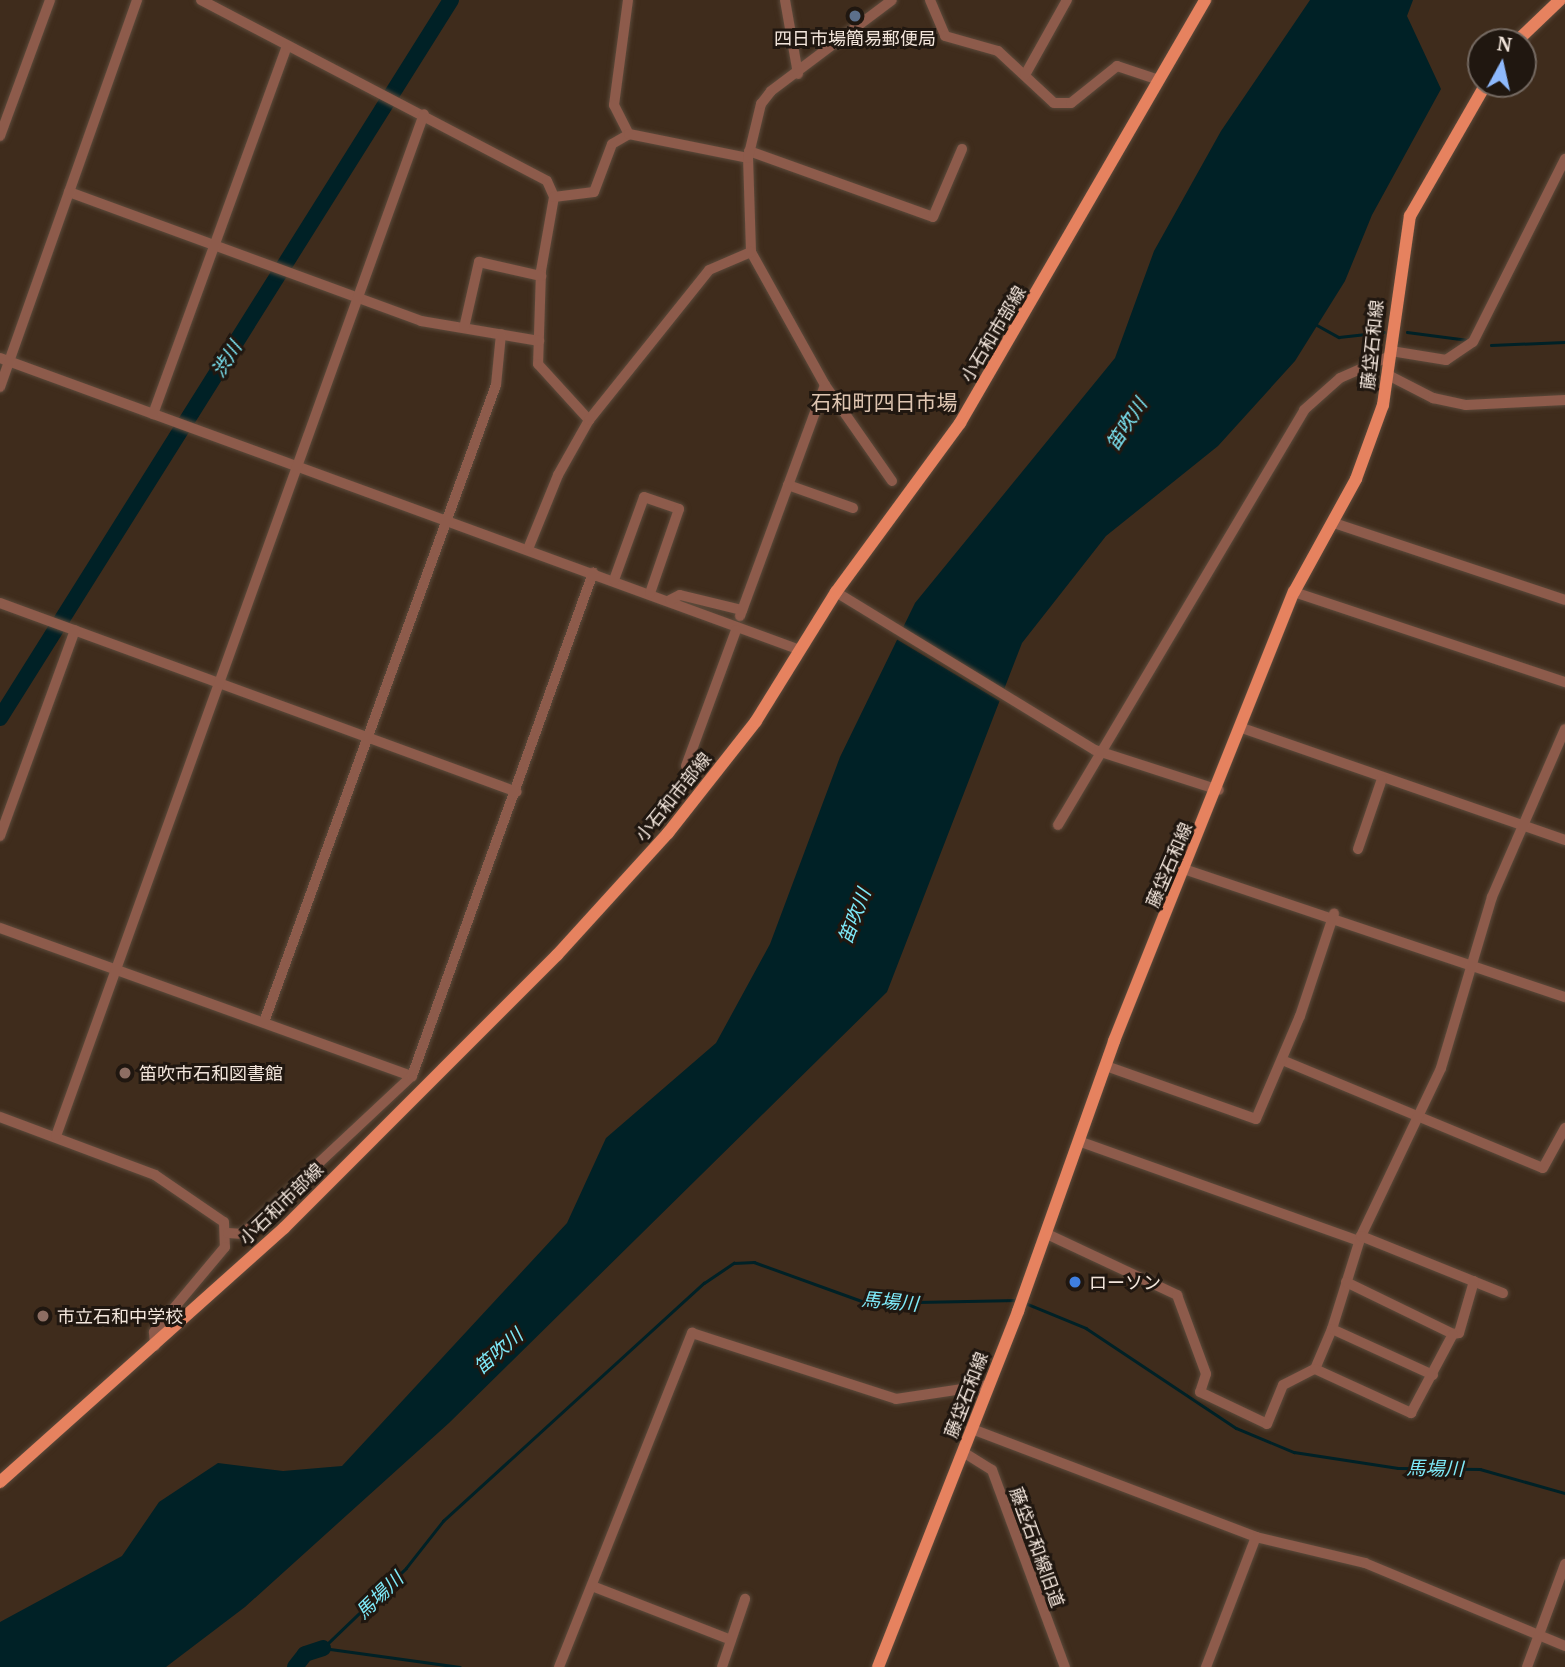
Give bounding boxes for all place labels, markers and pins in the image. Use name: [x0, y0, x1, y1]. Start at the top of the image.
marker: 四日市場簡易郵便局: [847, 8, 863, 24]
place label: 四日市場簡易郵便局: [774, 27, 936, 49]
place label: 笛吹市石和図書館: [139, 1062, 283, 1084]
marker: 笛吹市石和図書館: [117, 1065, 133, 1081]
place label: ローソン: [1089, 1271, 1161, 1293]
marker: ローソン: [1067, 1274, 1083, 1290]
place label: 市立石和中学校: [57, 1305, 183, 1327]
marker: 市立石和中学校: [35, 1308, 51, 1324]

